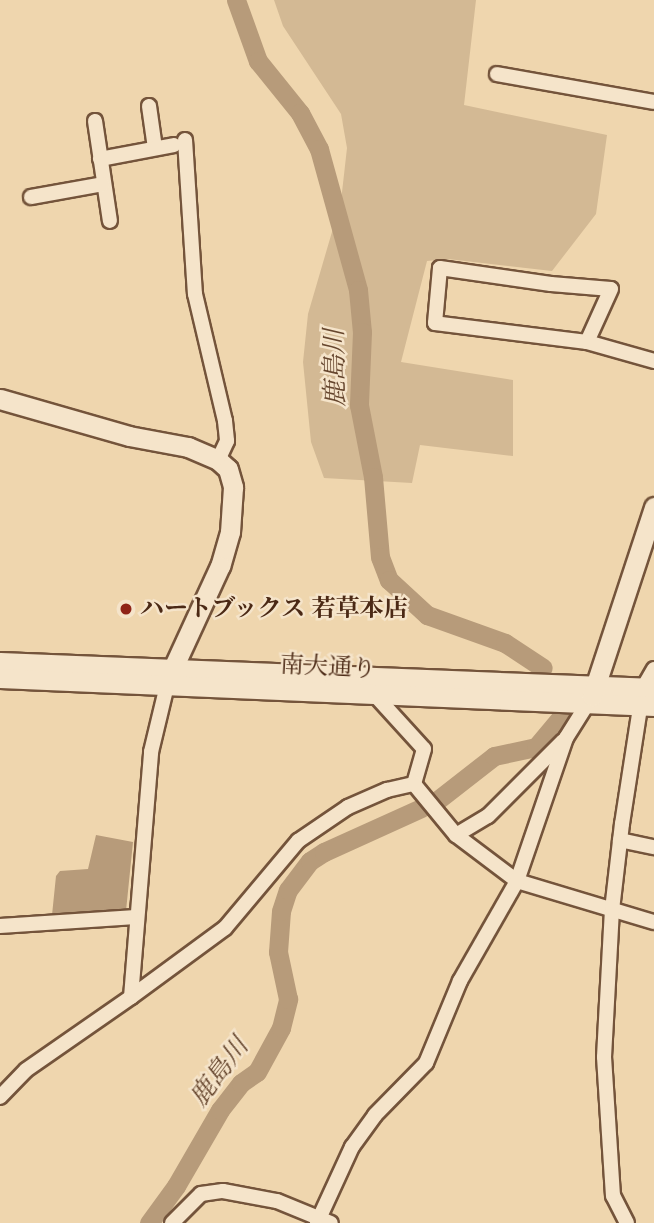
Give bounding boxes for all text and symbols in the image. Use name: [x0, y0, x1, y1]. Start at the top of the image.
water label: 鹿島川: [319, 329, 351, 407]
place label: ハートブックス 若草本店: [140, 595, 410, 623]
marker: ハートブックス 若草本店: [118, 601, 134, 617]
street label: 南大通り: [279, 650, 377, 684]
water label: 鹿島川: [183, 1031, 255, 1113]

